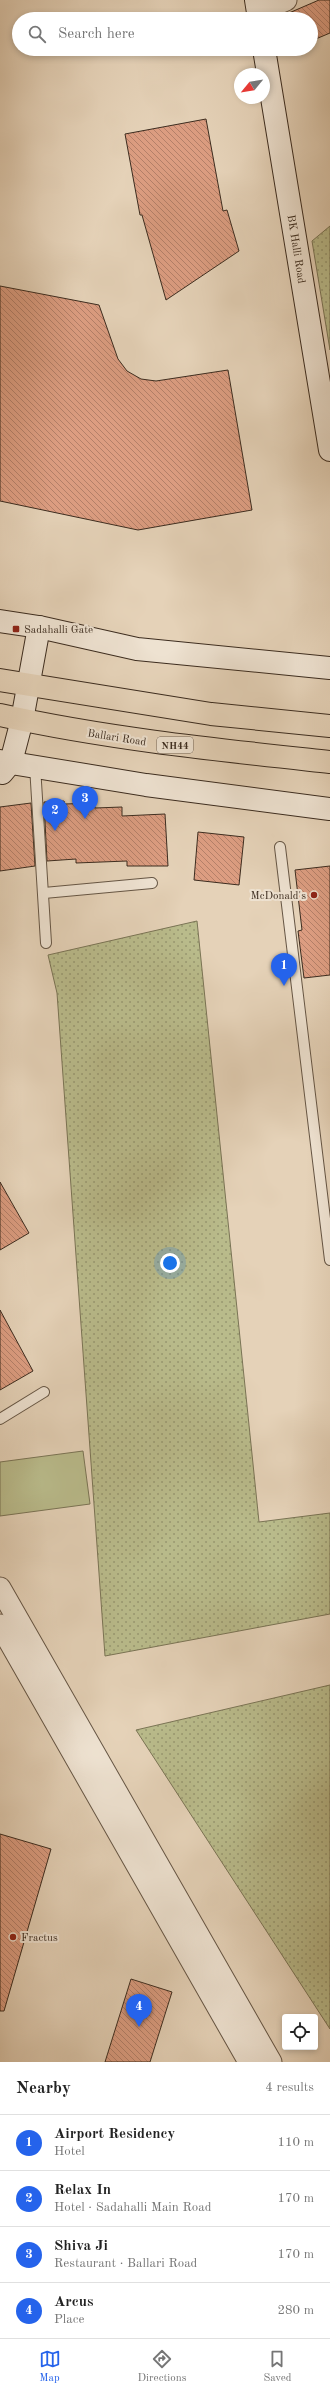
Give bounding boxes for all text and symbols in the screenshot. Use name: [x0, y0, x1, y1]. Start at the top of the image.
search box: [12, 12, 318, 56]
icon: search: [26, 23, 48, 45]
text: Search here: [58, 27, 135, 42]
north arrow: [234, 68, 270, 104]
street label: BK Halli Road: [285, 214, 306, 285]
marker: Sadahalli Gate: [11, 624, 21, 634]
place label: Sadahalli Gate: [24, 625, 93, 636]
street label: Ballari Road: [87, 728, 147, 749]
road number: NH44: [157, 737, 193, 753]
pin: 3: [72, 786, 98, 819]
pin: 2: [42, 798, 68, 831]
marker: McDonald's: [309, 890, 319, 900]
place label: McDonald's: [250, 891, 306, 902]
pin: 1: [271, 953, 297, 986]
your location: [160, 1253, 180, 1273]
marker: Fractus: [8, 1932, 18, 1942]
place label: Fractus: [21, 1933, 58, 1944]
pin: 4: [126, 1994, 152, 2027]
map controls: [282, 2014, 318, 2050]
button: locate: [282, 2014, 318, 2050]
text: Nearby: [16, 2080, 71, 2097]
text: 4 results: [265, 2081, 314, 2094]
text: Airport Residency: [54, 2127, 175, 2142]
text: 1: [25, 2136, 33, 2149]
text: 110 m: [277, 2136, 314, 2149]
text: Hotel: [54, 2145, 85, 2158]
text: Relax In: [54, 2183, 111, 2198]
text: 2: [25, 2192, 33, 2205]
text: 170 m: [277, 2192, 314, 2205]
text: Hotel · Sadahalli Main Road: [54, 2201, 211, 2214]
text: Shiva Ji: [54, 2239, 108, 2254]
text: 3: [25, 2248, 33, 2261]
text: 170 m: [277, 2248, 314, 2261]
text: Restaurant · Ballari Road: [54, 2257, 197, 2270]
text: Arcus: [54, 2295, 94, 2310]
text: 4: [25, 2304, 33, 2317]
text: 280 m: [277, 2304, 314, 2317]
text: Place: [54, 2313, 84, 2326]
tab: Map: [39, 2348, 61, 2386]
tab: Directions: [138, 2348, 186, 2386]
tab: Saved: [263, 2348, 291, 2386]

